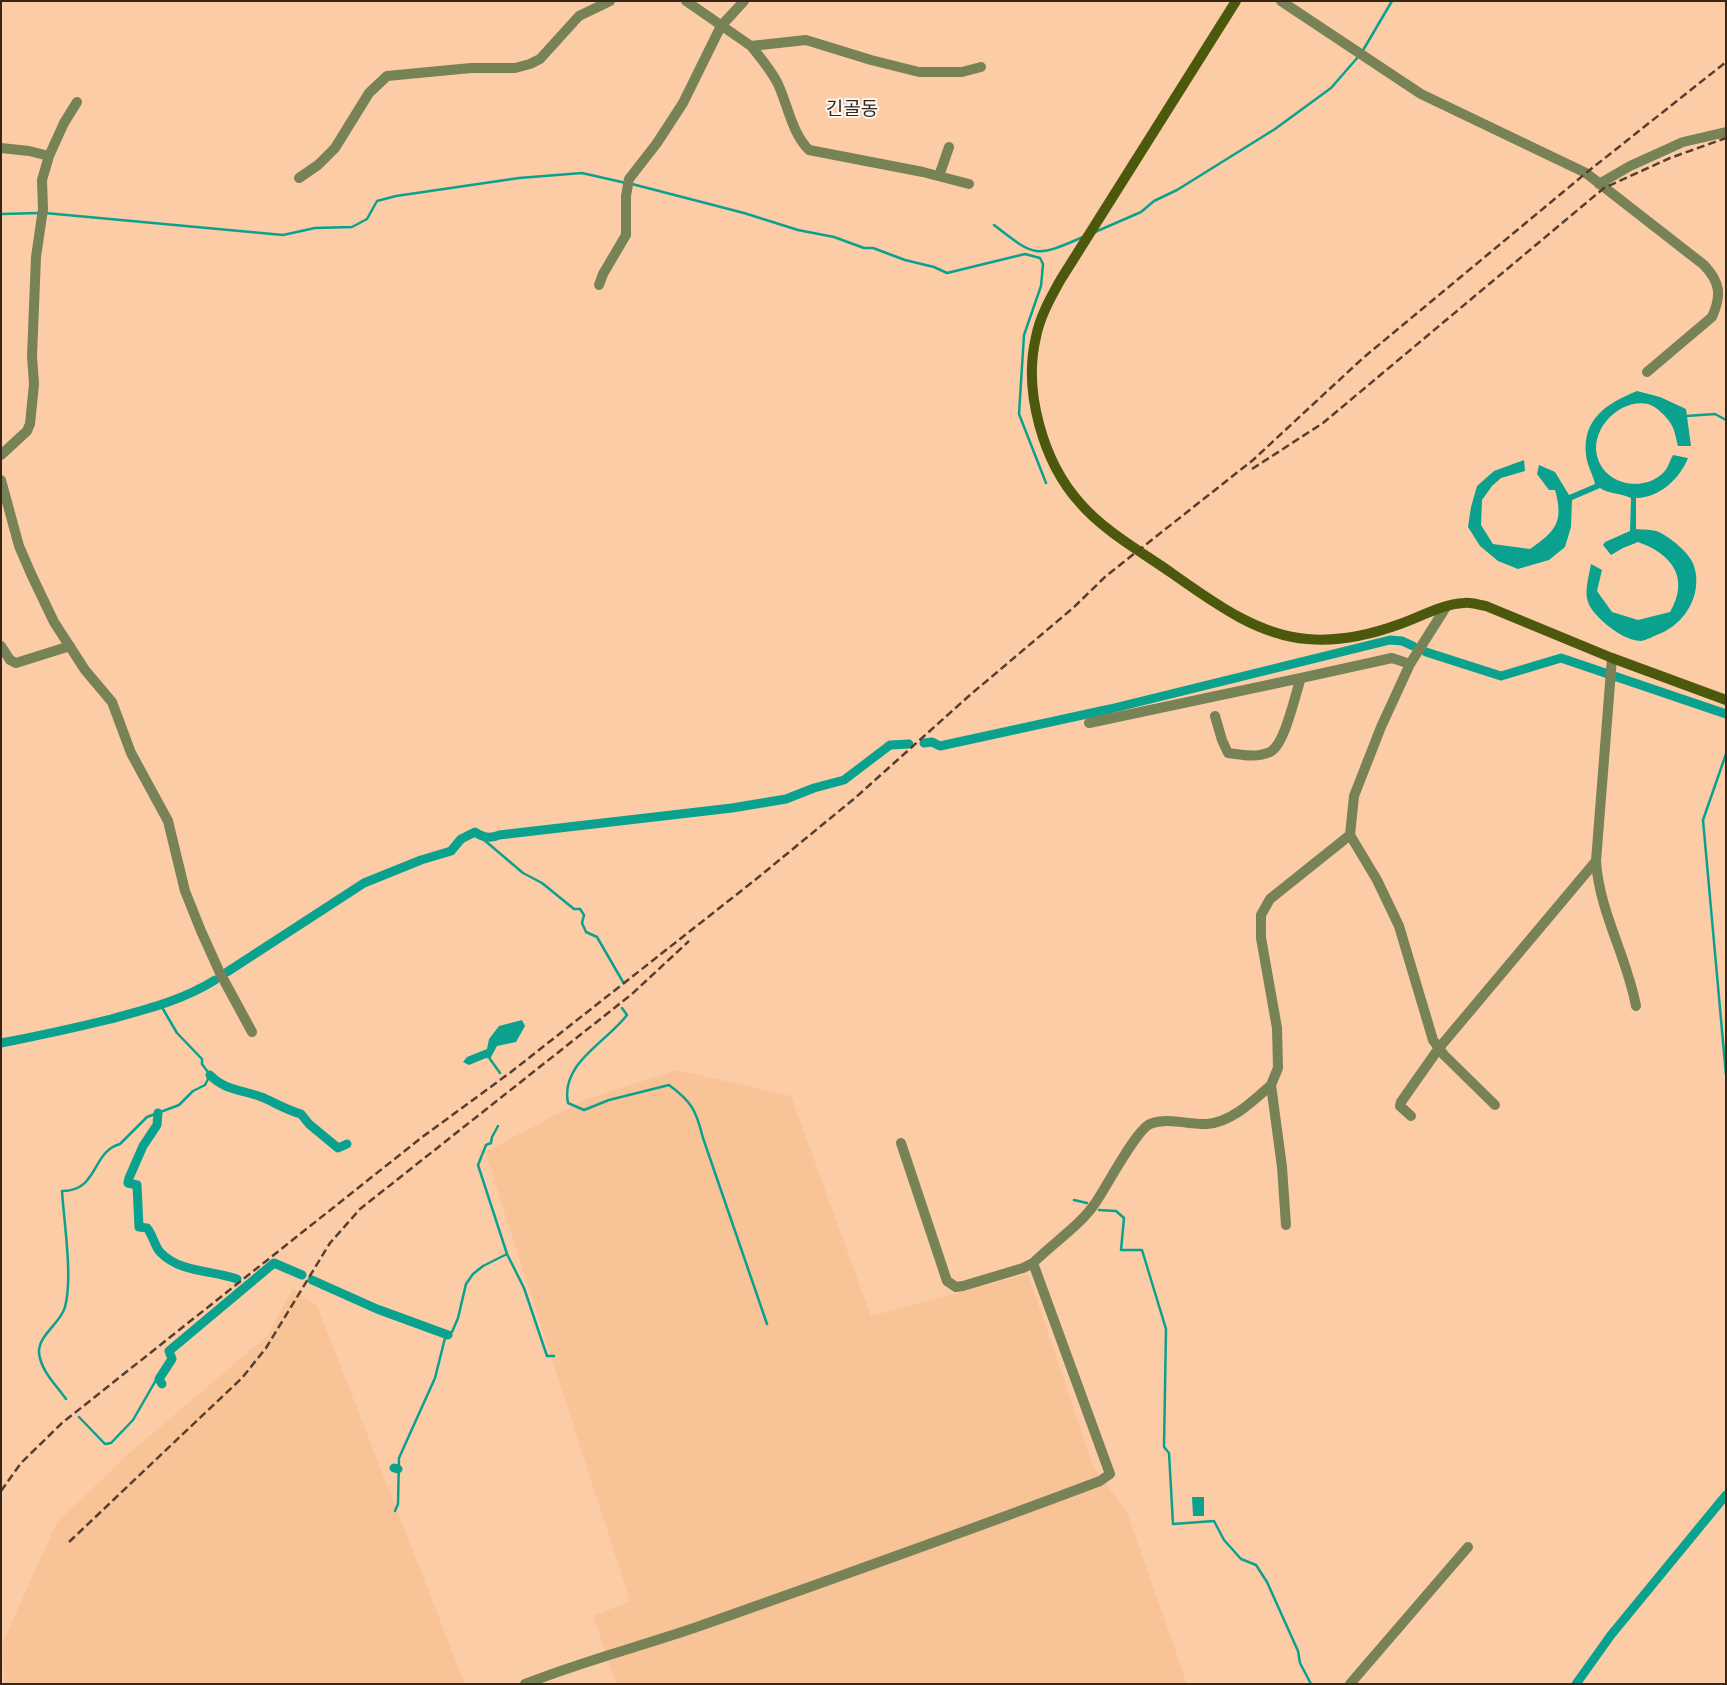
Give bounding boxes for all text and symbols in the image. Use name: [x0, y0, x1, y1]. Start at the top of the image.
district label: 긴골동: [826, 99, 878, 121]

